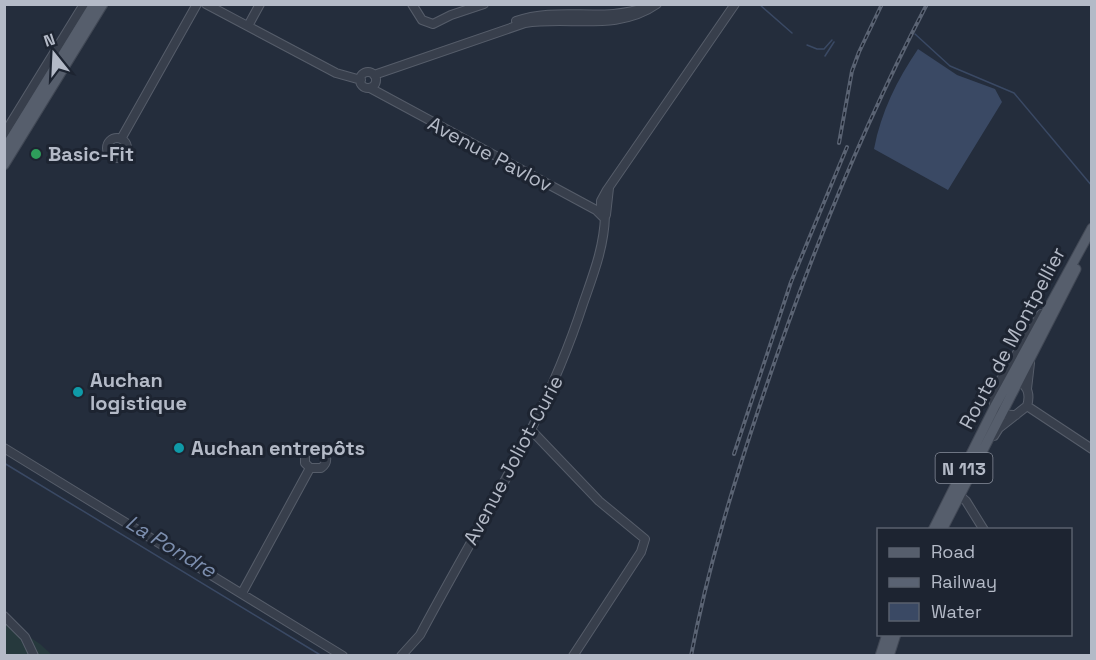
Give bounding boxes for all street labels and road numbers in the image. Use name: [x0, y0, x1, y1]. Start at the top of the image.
street label: Avenue Pavlov: [423, 110, 557, 198]
street label: Route de Montpellier: [953, 242, 1071, 434]
street label: Avenue Joliot-Curie: [457, 371, 569, 549]
road number: N 113: [936, 453, 992, 483]

